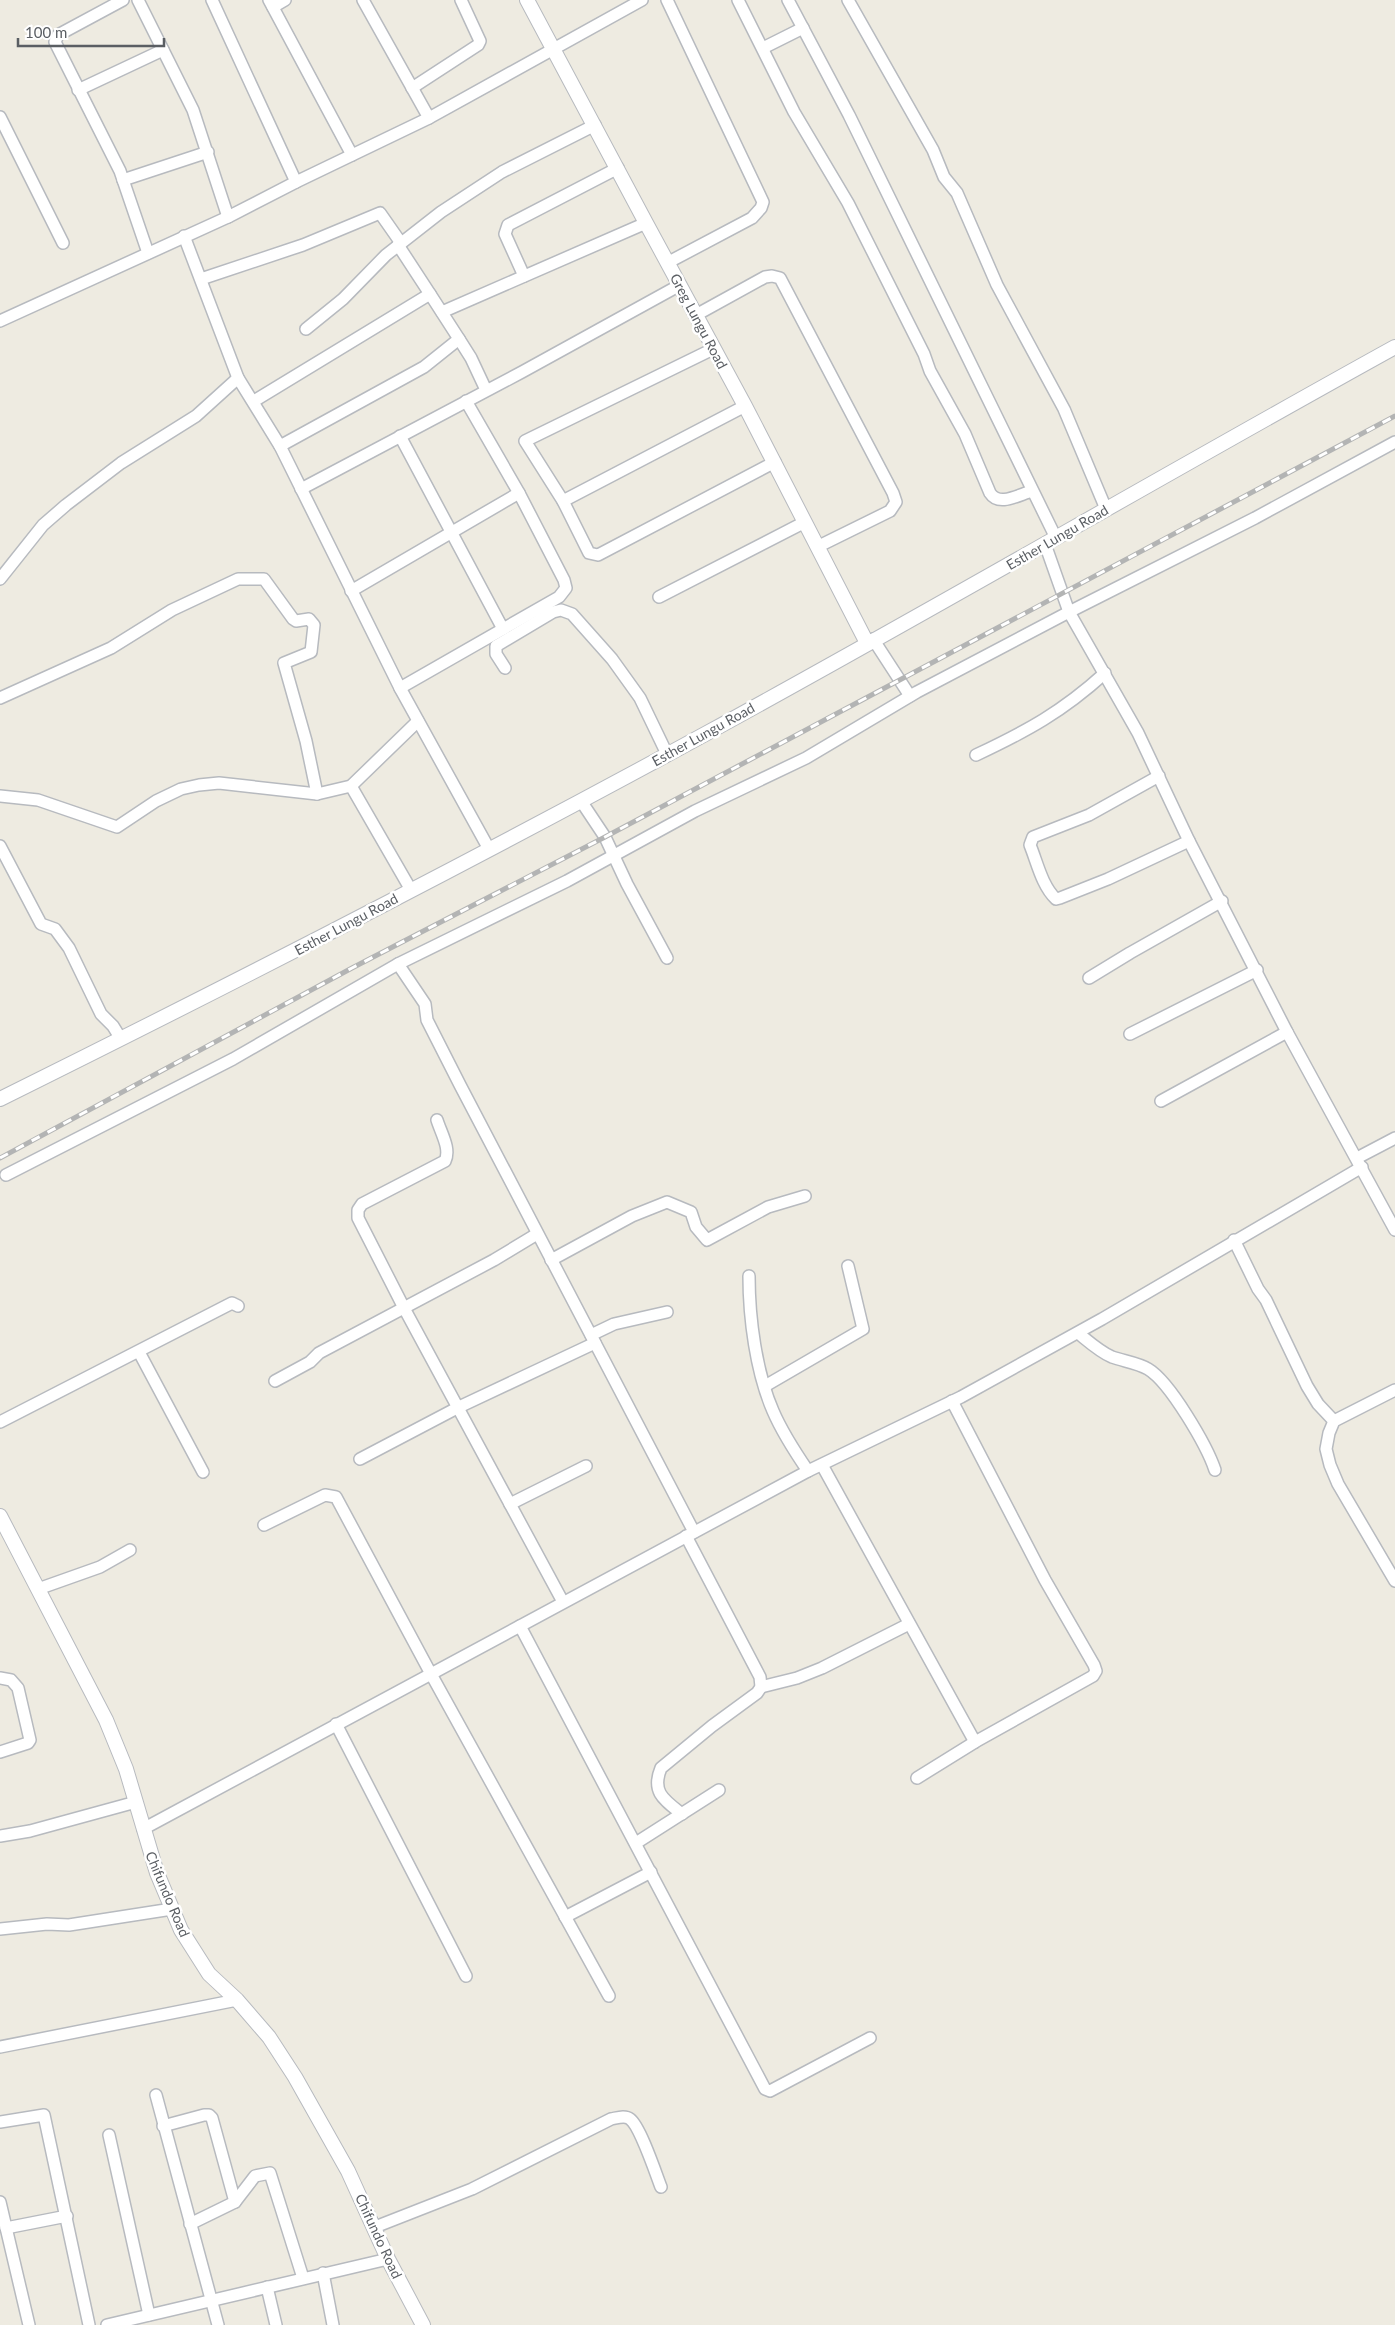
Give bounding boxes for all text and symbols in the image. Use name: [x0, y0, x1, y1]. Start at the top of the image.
scale bar: [18, 15, 164, 47]
text: 100 m: [25, 23, 67, 41]
street label: Greg Lungu Road: [667, 271, 731, 371]
street label: Esther Lungu Road: [1003, 501, 1111, 573]
street label: Esther Lungu Road: [649, 699, 757, 769]
street label: Esther Lungu Road: [291, 890, 401, 958]
street label: Chifundo Road: [142, 1849, 194, 1939]
street label: Chifundo Road: [352, 2191, 406, 2281]

